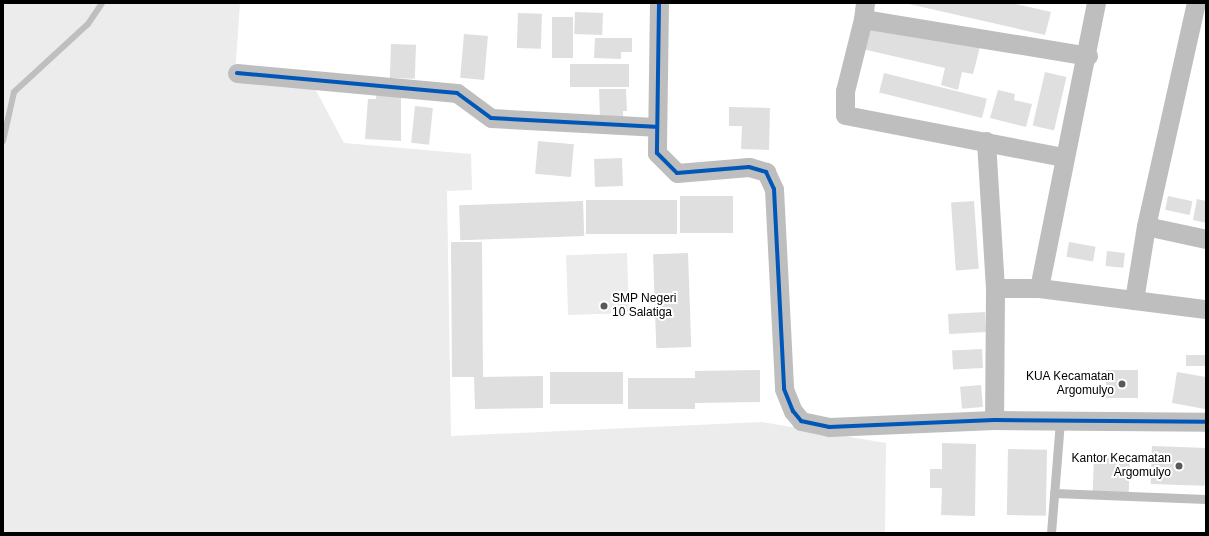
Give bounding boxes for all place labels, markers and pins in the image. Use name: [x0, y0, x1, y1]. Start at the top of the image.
place label: SMP Negeri 10 Salatiga: [612, 292, 677, 320]
marker: SMP Negeri 10 Salatiga: [599, 301, 609, 311]
place label: KUA Kecamatan Argomulyo: [1025, 370, 1114, 398]
marker: KUA Kecamatan Argomulyo: [1117, 379, 1127, 389]
place label: Kantor Kecamatan Argomulyo: [1072, 452, 1171, 480]
marker: Kantor Kecamatan Argomulyo: [1174, 461, 1184, 471]

